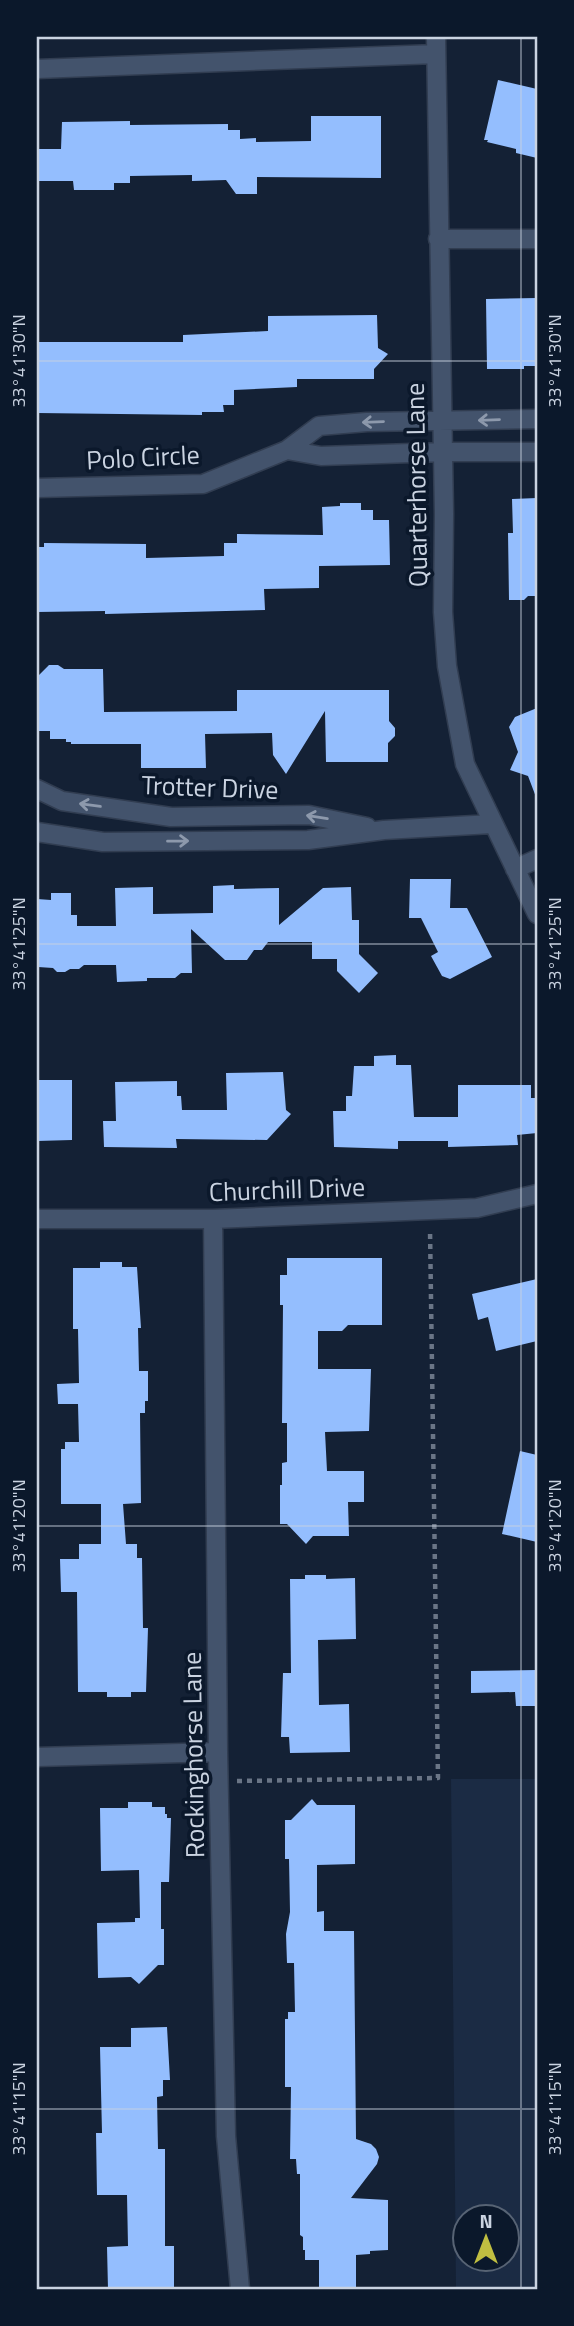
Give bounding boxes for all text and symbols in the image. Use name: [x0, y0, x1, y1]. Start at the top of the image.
text: 33°41'30"N: [5, 314, 32, 408]
text: 33°41'30"N: [541, 314, 568, 408]
street label: Quarterhorse Lane: [395, 382, 437, 588]
one-way arrow: [478, 413, 501, 427]
one-way arrow: [362, 416, 385, 429]
street label: Polo Circle: [85, 435, 201, 479]
street label: Trotter Drive: [141, 765, 279, 809]
one-way arrow: [79, 798, 102, 811]
one-way arrow: [306, 810, 329, 823]
one-way arrow: [166, 834, 189, 848]
text: 33°41'25"N: [5, 897, 32, 991]
text: 33°41'25"N: [541, 897, 568, 991]
street label: Churchill Drive: [208, 1167, 366, 1211]
text: 33°41'20"N: [5, 1479, 32, 1573]
text: 33°41'20"N: [541, 1479, 568, 1573]
street label: Rockinghorse Lane: [172, 1651, 214, 1859]
text: 33°41'15"N: [5, 2062, 32, 2156]
text: 33°41'15"N: [541, 2062, 568, 2156]
north arrow: [452, 2204, 522, 2274]
text: N: [479, 2206, 493, 2235]

